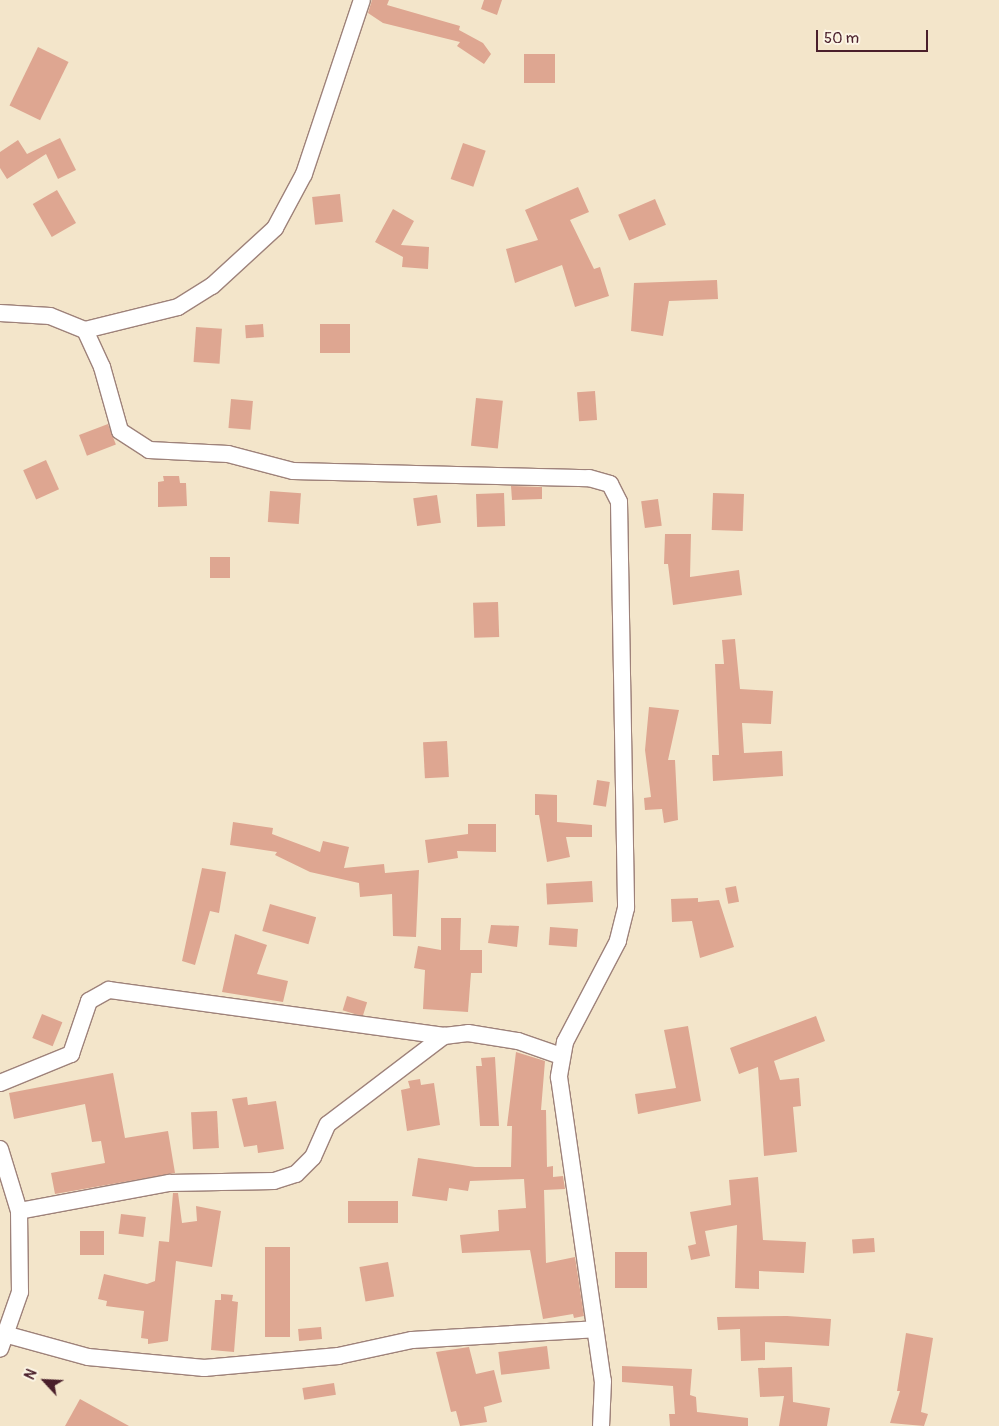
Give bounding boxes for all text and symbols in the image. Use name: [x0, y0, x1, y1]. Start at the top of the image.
scale bar: [819, 20, 932, 52]
text: 50 m: [824, 29, 859, 48]
north arrow: [20, 1356, 70, 1406]
text: N: [21, 1367, 41, 1382]

